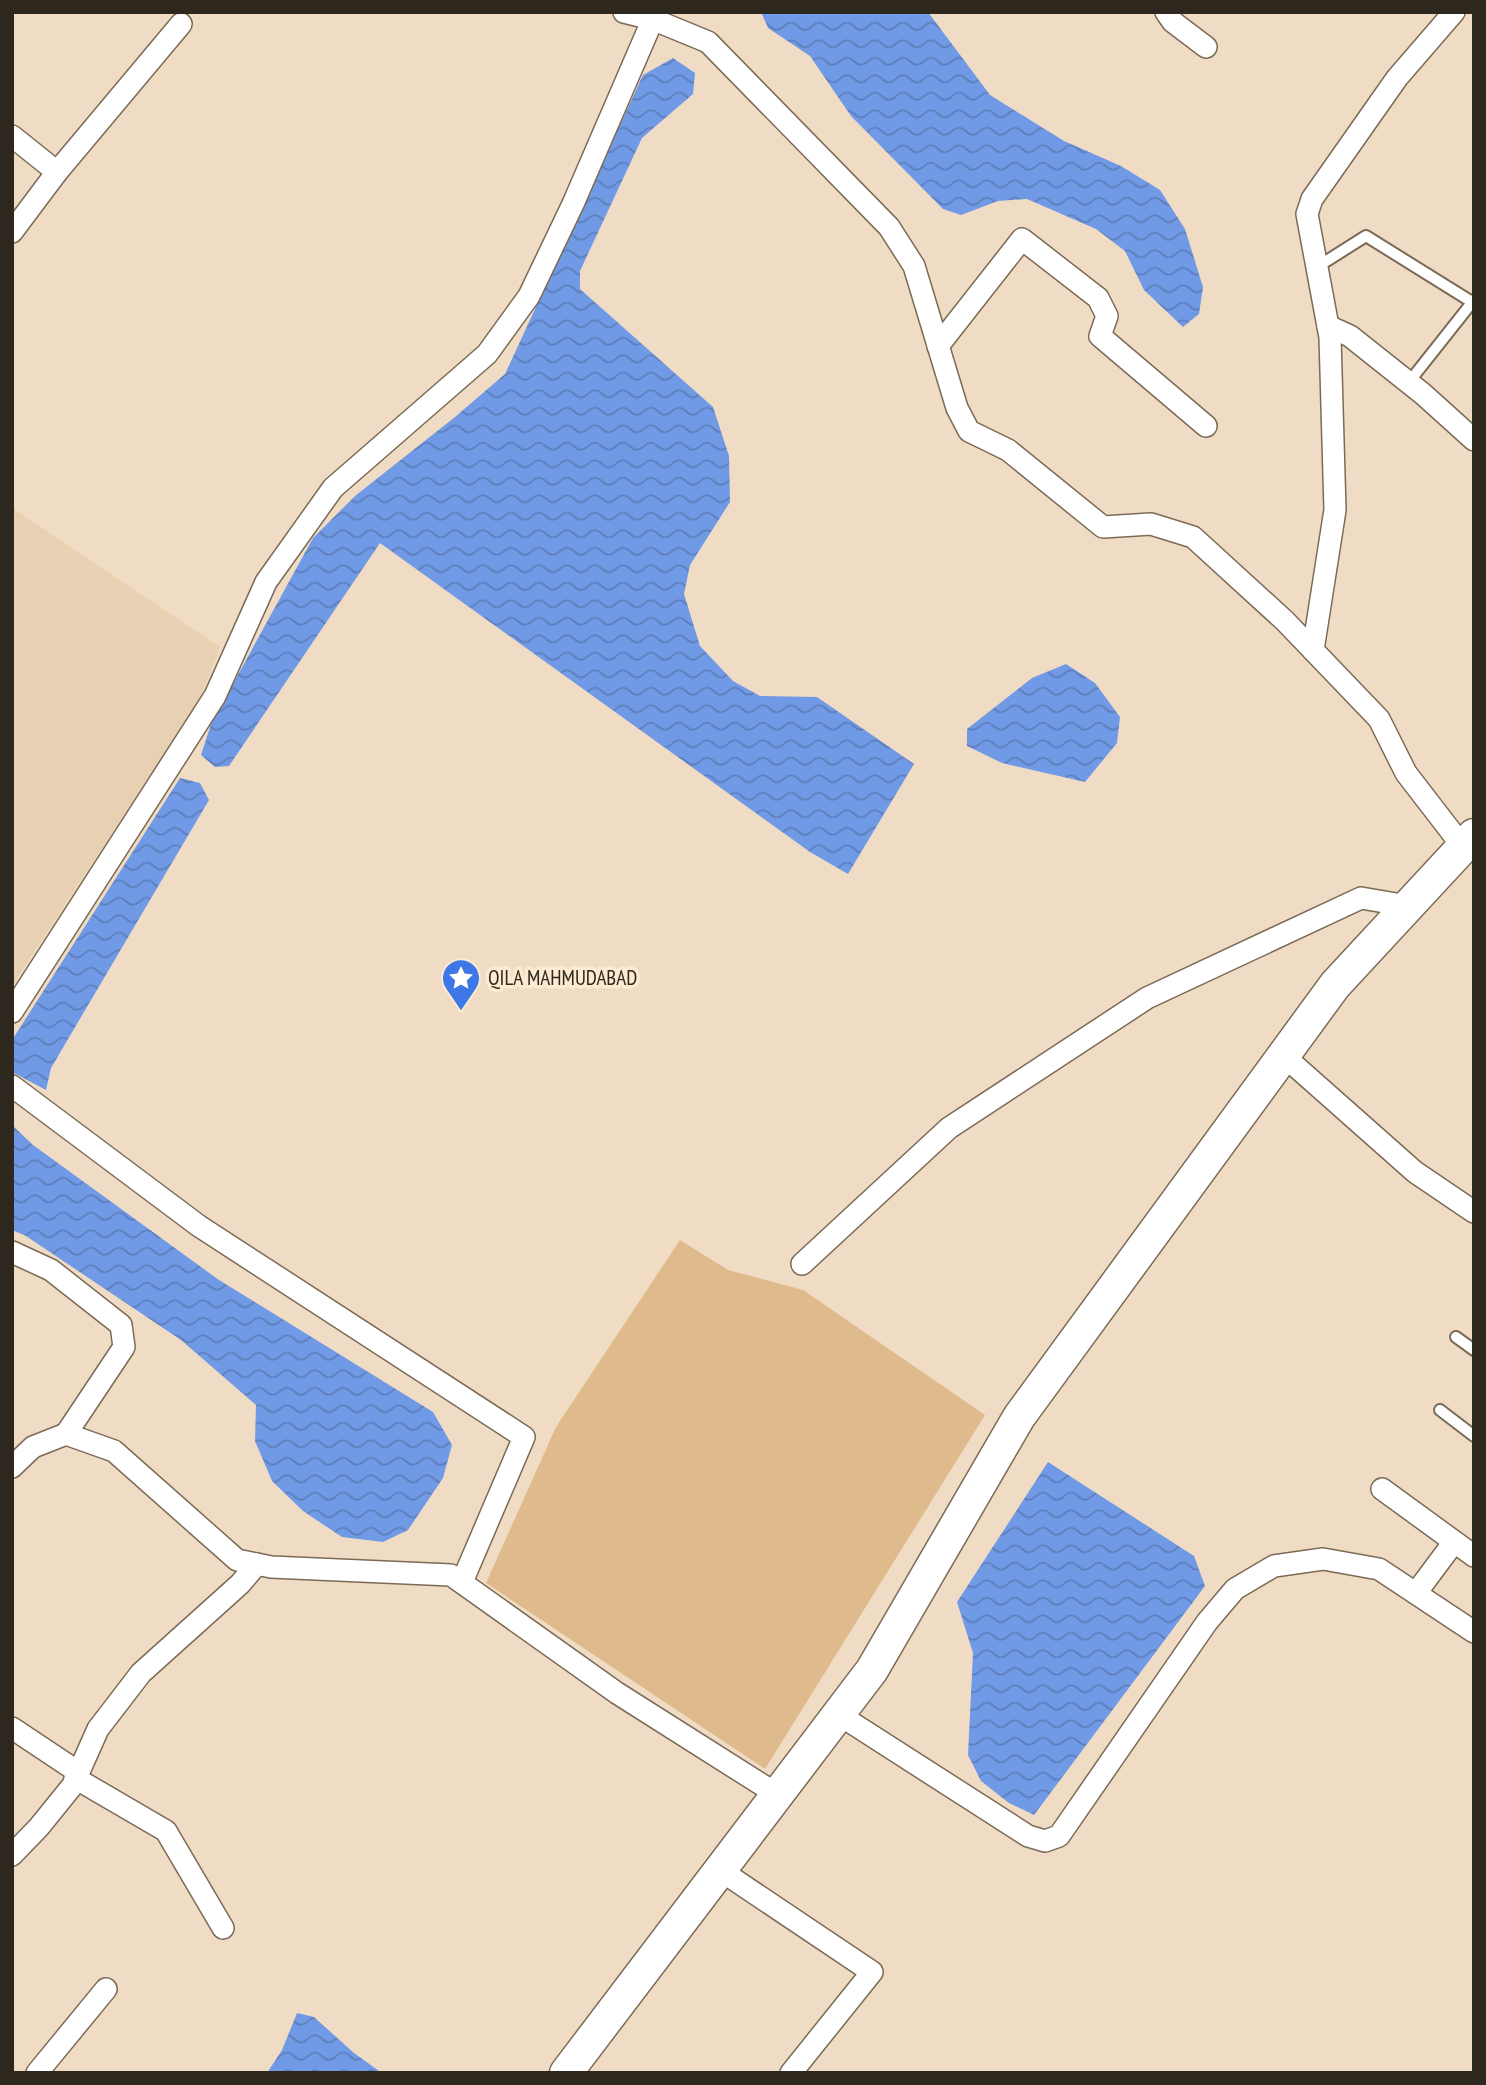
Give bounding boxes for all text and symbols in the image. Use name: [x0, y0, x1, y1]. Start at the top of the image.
place icon: QILA MAHMUDABAD: [440, 957, 482, 1012]
place label: QILA MAHMUDABAD: [488, 964, 637, 991]

